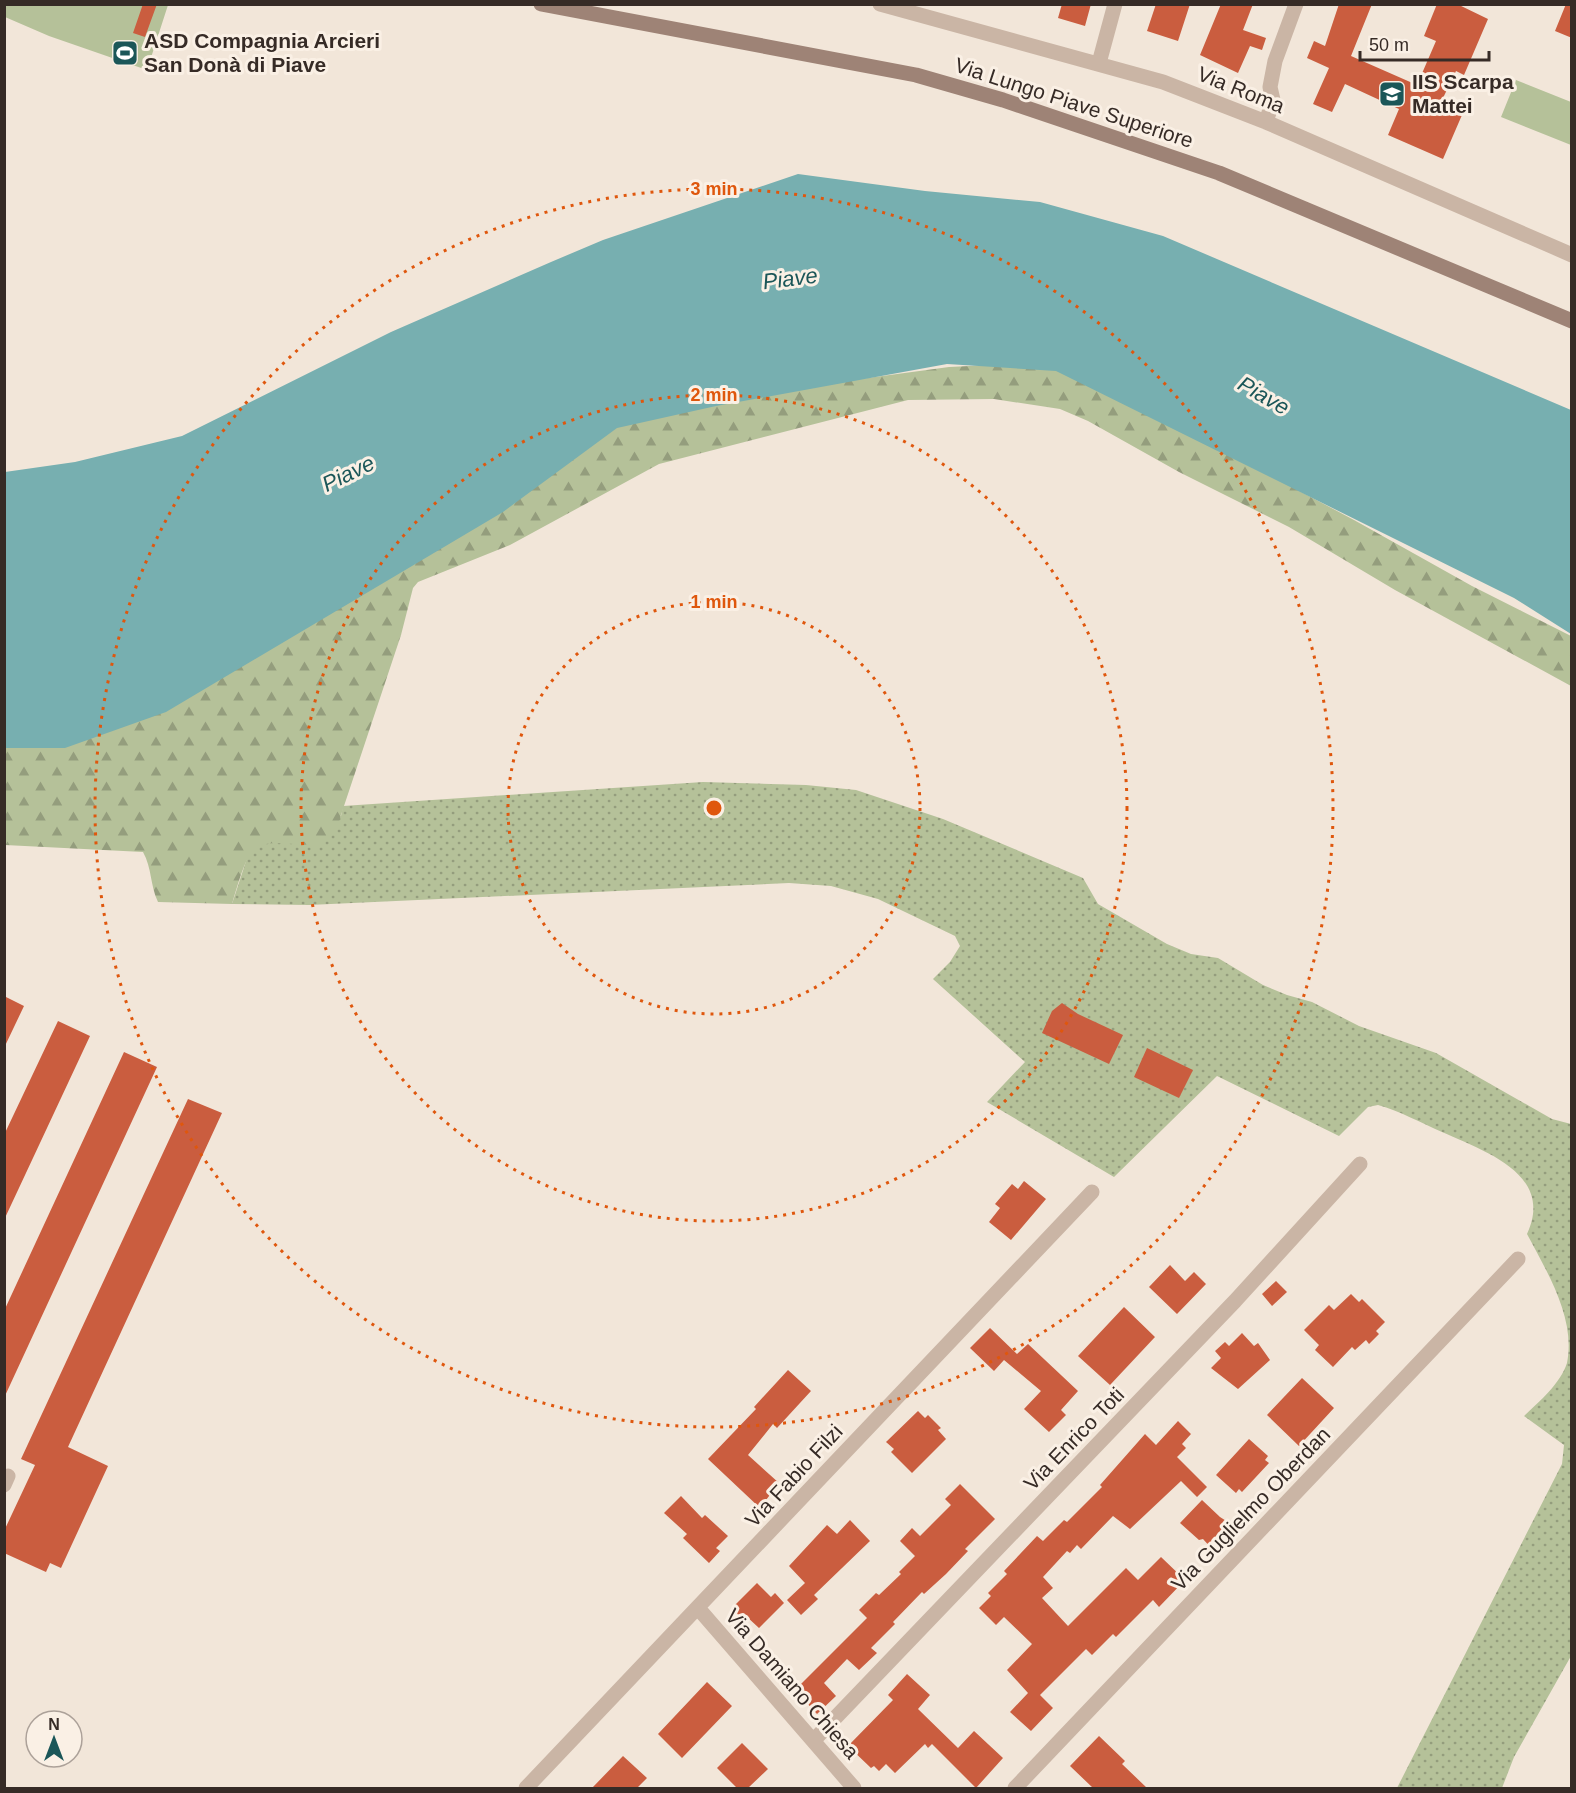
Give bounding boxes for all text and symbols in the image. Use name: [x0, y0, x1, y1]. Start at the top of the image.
scale bar: [1360, 24, 1489, 62]
place label: ASD Compagnia Arcieri San Donà di Piave: [144, 29, 380, 76]
text: 50 m: [1369, 35, 1409, 55]
sports icon: ASD Compagnia Arcieri San Donà di Piave: [110, 38, 140, 68]
street label: Via Lungo Piave Superiore: [952, 53, 1196, 152]
street label: Via Roma: [1194, 62, 1288, 118]
place label: IIS Scarpa Mattei: [1412, 70, 1514, 117]
school or university icon: IIS Scarpa Mattei: [1377, 79, 1407, 109]
text: 3 min: [690, 179, 738, 199]
water label: Piave: [761, 263, 819, 294]
water label: Piave: [1234, 371, 1294, 420]
text: 2 min: [690, 385, 738, 405]
water label: Piave: [318, 450, 378, 497]
text: 1 min: [690, 592, 738, 612]
centre of rings: [704, 798, 724, 818]
street label: Via Enrico Toti: [1019, 1383, 1128, 1495]
street label: Via Fabio Filzi: [740, 1420, 847, 1532]
street label: Via Guglielmo Oberdan: [1167, 1422, 1335, 1595]
street label: Via Damiano Chiesa: [721, 1604, 864, 1764]
north arrow: [24, 1709, 84, 1769]
text: N: [48, 1716, 60, 1733]

